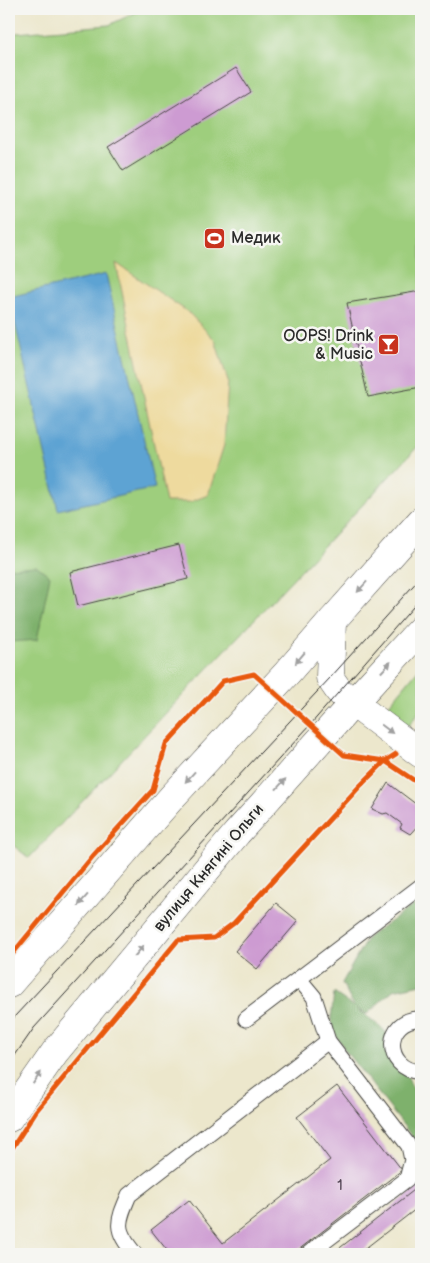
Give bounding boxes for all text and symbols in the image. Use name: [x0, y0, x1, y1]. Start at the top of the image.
sports icon: Медик: [203, 226, 227, 250]
place label: Медик: [231, 229, 281, 248]
place label: OOPS! Drink & Music: [283, 327, 373, 364]
bar icon: OOPS! Drink & Music: [377, 333, 401, 357]
one-way arrow: [356, 581, 368, 593]
one-way arrow: [295, 651, 306, 664]
one-way arrow: [380, 661, 392, 673]
one-way arrow: [380, 723, 393, 734]
one-way arrow: [184, 770, 196, 782]
one-way arrow: [276, 777, 287, 790]
street label: вулиця Княгині Ольги: [150, 800, 268, 936]
one-way arrow: [77, 893, 89, 905]
one-way arrow: [133, 945, 144, 958]
one-way arrow: [32, 1071, 42, 1085]
house number: 1: [337, 1177, 343, 1194]

